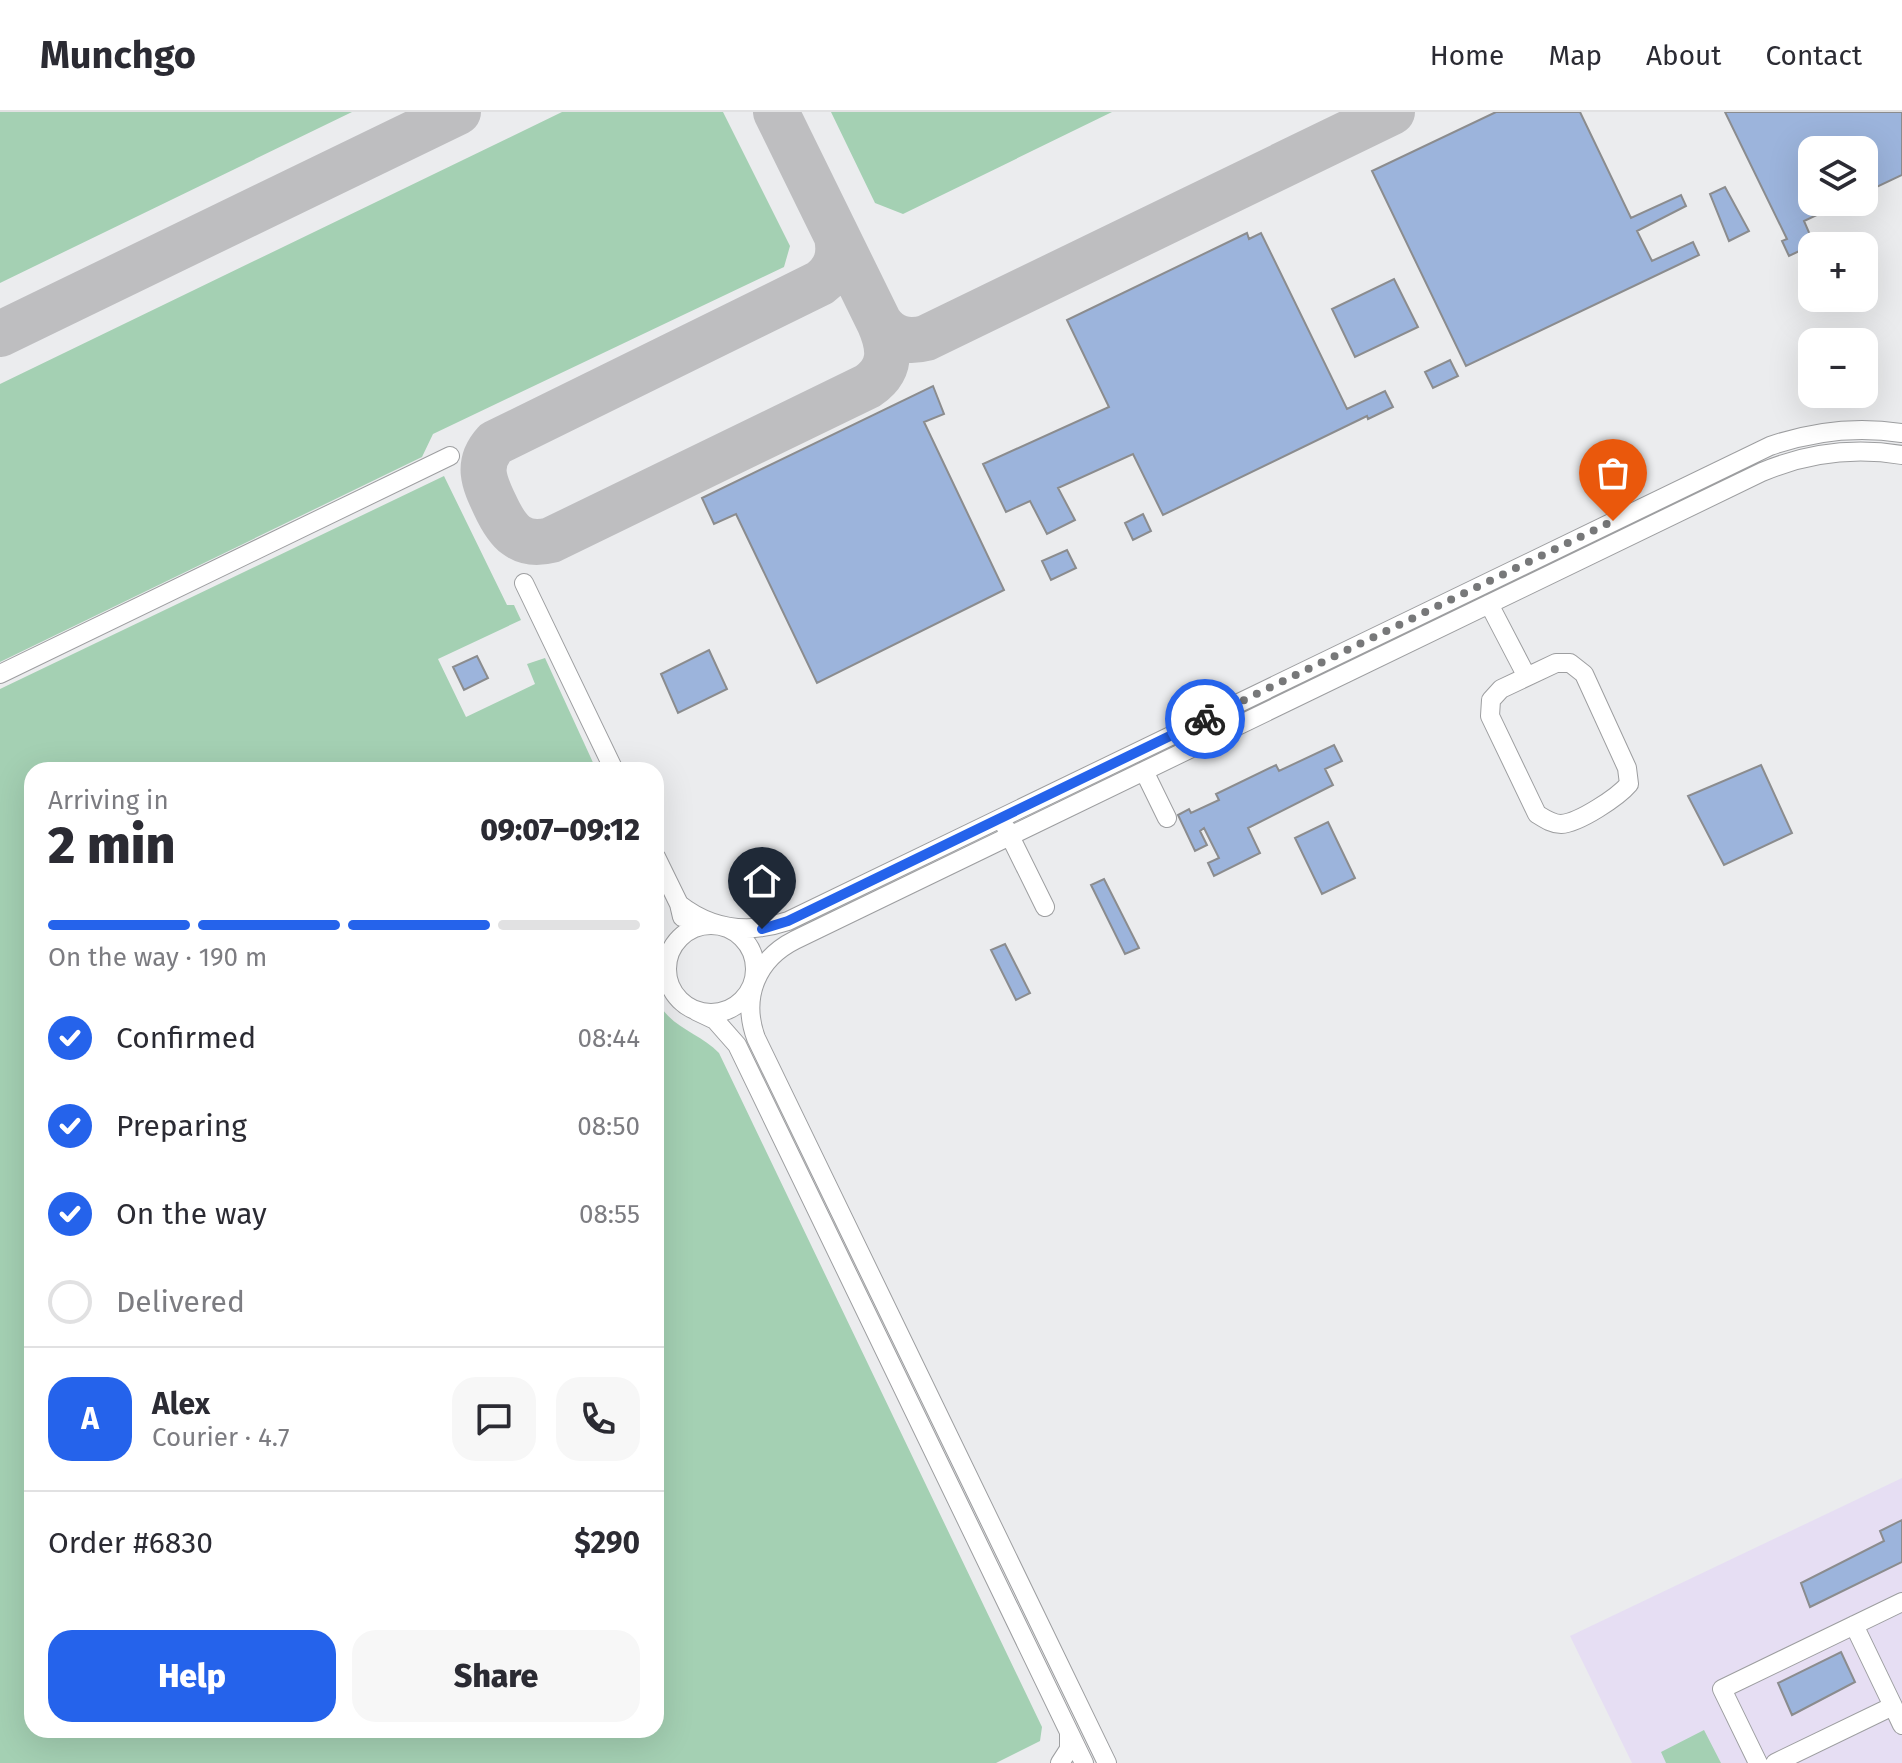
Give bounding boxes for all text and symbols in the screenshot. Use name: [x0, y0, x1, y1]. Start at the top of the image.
text: Munchgo: [40, 32, 196, 78]
text: Home: [1430, 39, 1504, 72]
text: Map: [1548, 39, 1602, 72]
text: About: [1646, 39, 1721, 72]
text: Contact: [1765, 39, 1862, 72]
map controls: [1798, 136, 1878, 408]
button: layers: [1798, 136, 1878, 216]
button: +: [1798, 232, 1878, 312]
button: −: [1798, 328, 1878, 408]
pin: [1579, 439, 1647, 521]
icon: bag: [1591, 451, 1635, 495]
courier: [1165, 679, 1245, 759]
icon: bike: [1183, 697, 1227, 741]
text: Arriving in: [48, 785, 169, 816]
text: 09:07–09:12: [480, 812, 640, 848]
text: 2 min: [48, 814, 175, 877]
pin: [728, 847, 796, 929]
icon: home: [740, 859, 784, 903]
text: On the way · 190 m: [48, 942, 267, 973]
icon: check: [48, 1016, 92, 1060]
text: Confirmed: [116, 1020, 256, 1056]
text: 08:44: [577, 1023, 640, 1054]
icon: check: [48, 1104, 92, 1148]
text: Preparing: [116, 1108, 247, 1144]
text: 08:50: [577, 1111, 640, 1142]
icon: check: [48, 1192, 92, 1236]
text: On the way: [116, 1196, 267, 1232]
text: 08:55: [579, 1199, 640, 1230]
text: Delivered: [116, 1284, 245, 1320]
button: chat: [452, 1377, 536, 1461]
button: phone: [556, 1377, 640, 1461]
text: Alex: [152, 1386, 210, 1422]
text: A: [81, 1401, 99, 1437]
text: Courier · 4.7: [152, 1422, 290, 1453]
text: Order #6830: [48, 1525, 213, 1561]
text: $290: [574, 1525, 640, 1561]
button: Help: [48, 1630, 336, 1722]
button: Share: [352, 1630, 640, 1722]

